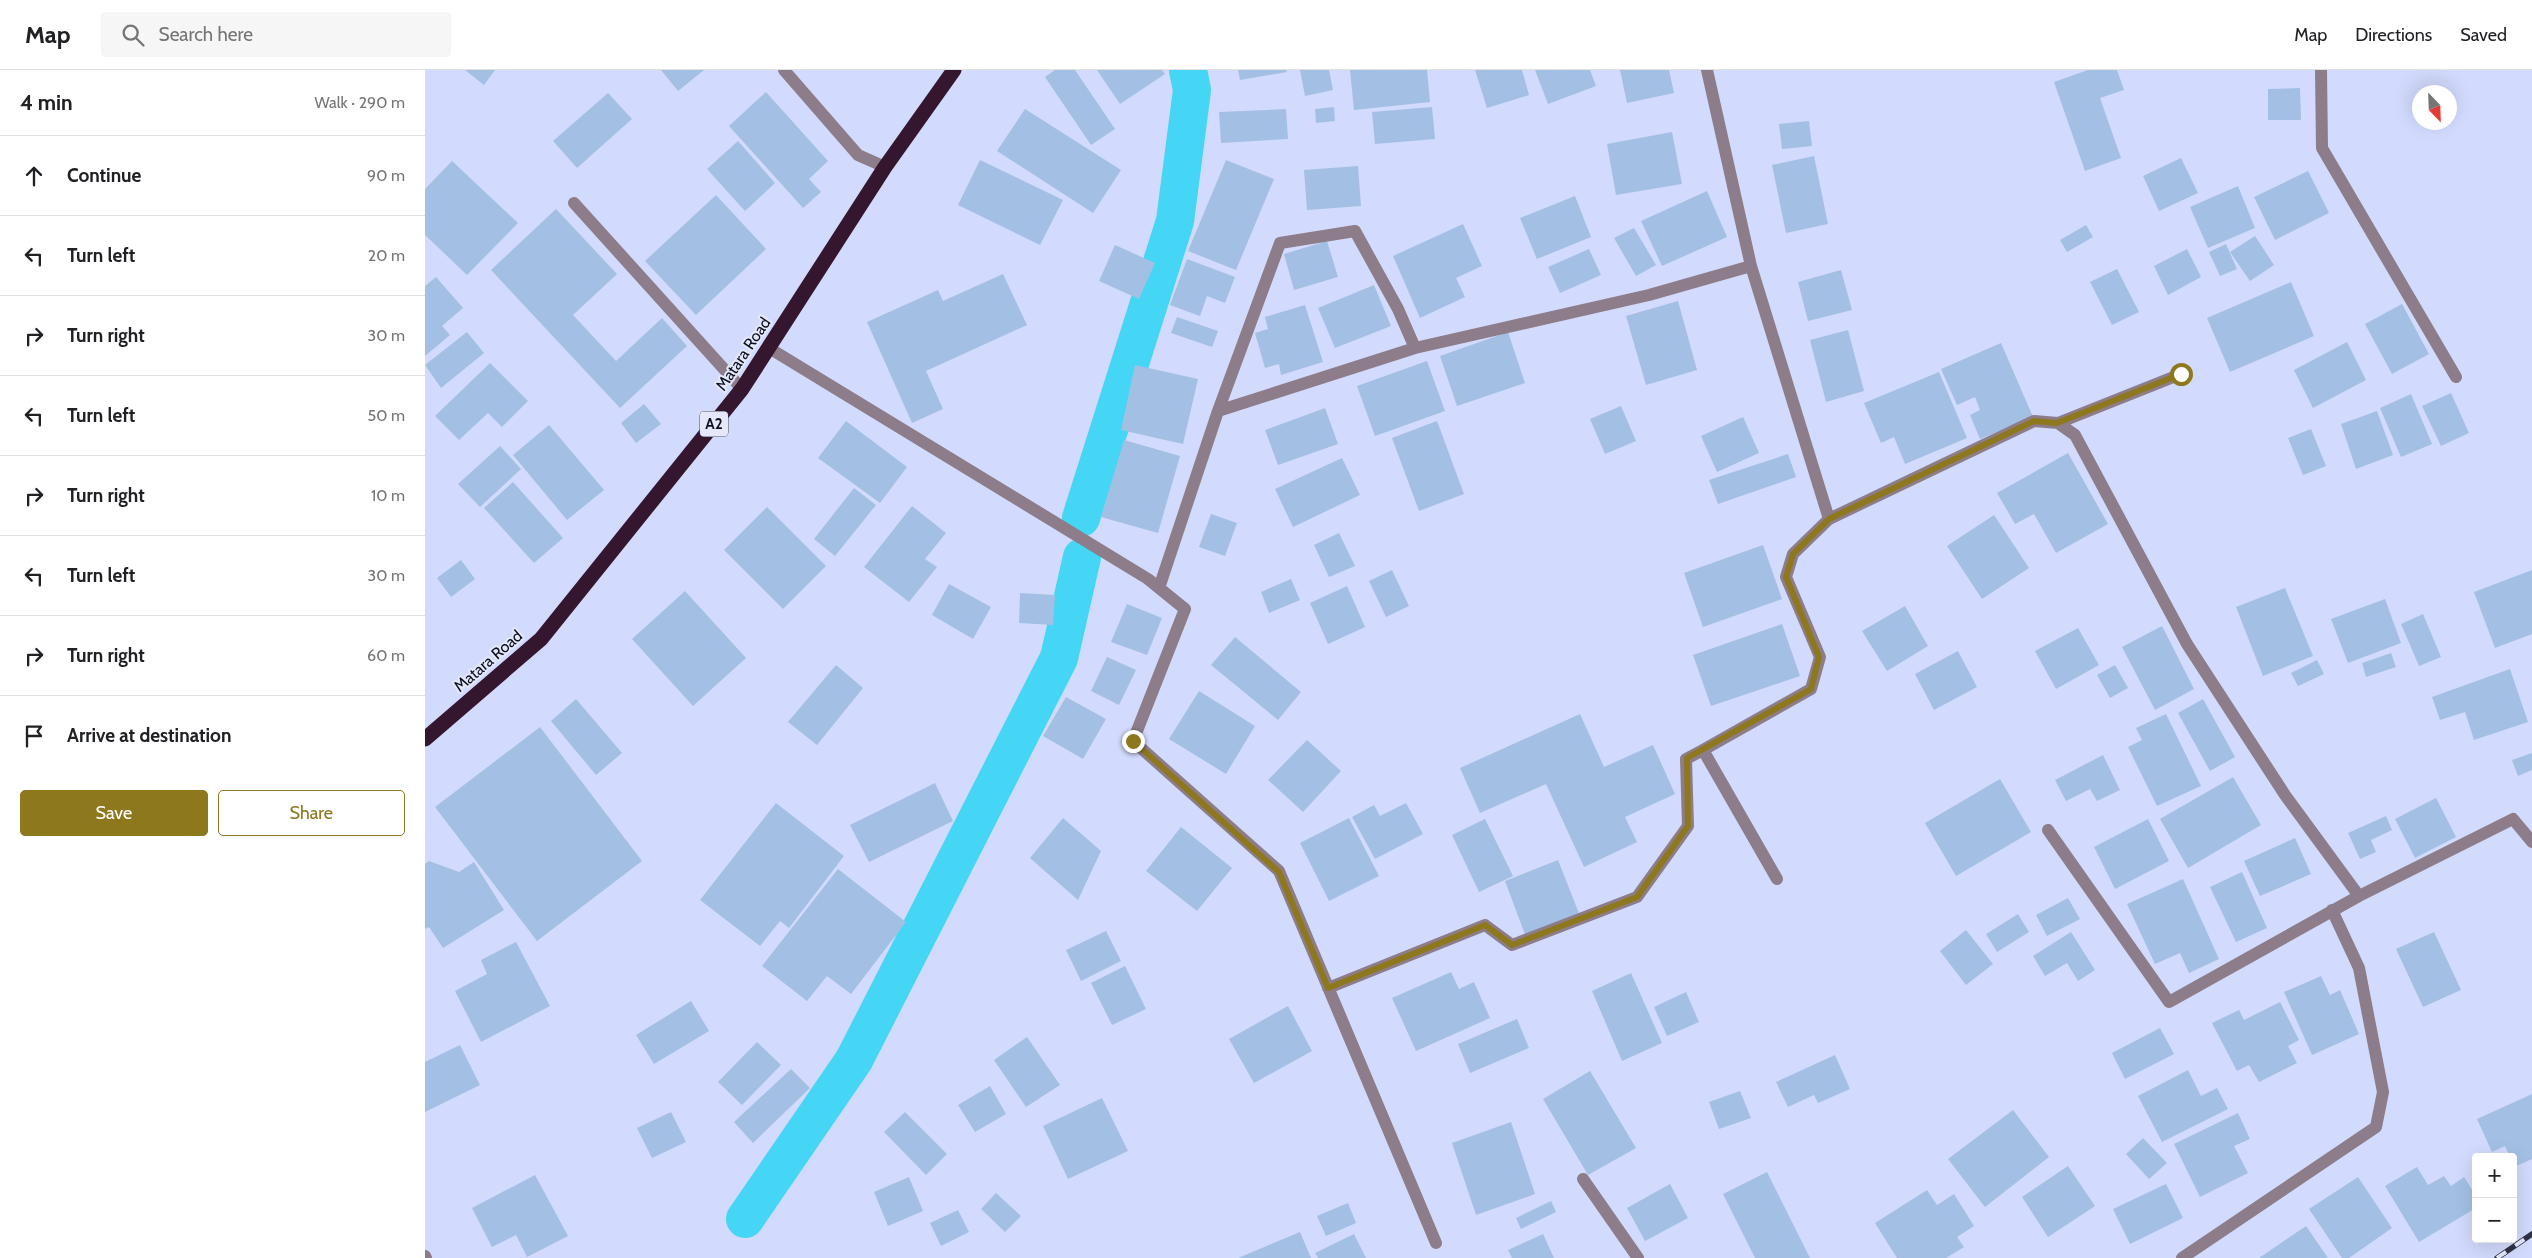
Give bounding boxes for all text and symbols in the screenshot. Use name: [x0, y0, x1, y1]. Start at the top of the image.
search box: [101, 12, 451, 57]
text: Map: [25, 20, 71, 49]
icon: search: [119, 21, 147, 49]
text: Search here: [159, 23, 253, 46]
text: Map: [2294, 24, 2327, 46]
text: Directions: [2355, 24, 2432, 46]
text: Saved: [2460, 24, 2507, 46]
north arrow: [2412, 85, 2457, 130]
text: 4 min: [20, 90, 73, 115]
text: Walk · 290 m: [315, 93, 405, 112]
icon: ahead: [20, 162, 48, 190]
text: Continue: [67, 164, 141, 187]
text: 90 m: [367, 166, 405, 185]
icon: left: [20, 242, 48, 270]
text: Turn left: [67, 244, 135, 267]
text: 20 m: [368, 246, 405, 265]
street label: Matara Road: [712, 314, 774, 394]
icon: right: [20, 322, 48, 350]
text: Turn right: [67, 324, 145, 347]
text: 30 m: [368, 326, 405, 345]
route start: [2170, 363, 2193, 386]
icon: left: [20, 402, 48, 430]
text: Turn left: [67, 404, 135, 427]
text: 50 m: [368, 406, 405, 425]
road number: A2: [700, 412, 728, 436]
icon: right: [20, 482, 48, 510]
text: Turn right: [67, 484, 145, 507]
text: 10 m: [371, 486, 405, 505]
icon: left: [20, 562, 48, 590]
text: Turn left: [67, 564, 135, 587]
text: 30 m: [368, 566, 405, 585]
street label: Matara Road: [450, 626, 526, 696]
icon: right: [20, 642, 48, 670]
text: Turn right: [67, 644, 145, 667]
text: 60 m: [367, 646, 405, 665]
icon: arrive: [20, 722, 48, 750]
text: Arrive at destination: [67, 724, 231, 747]
route end: [1122, 730, 1145, 753]
button: Save: [20, 790, 208, 836]
button: Share: [218, 790, 405, 836]
map controls: [2472, 1153, 2517, 1243]
button: +: [2472, 1153, 2517, 1198]
button: −: [2472, 1198, 2517, 1243]

